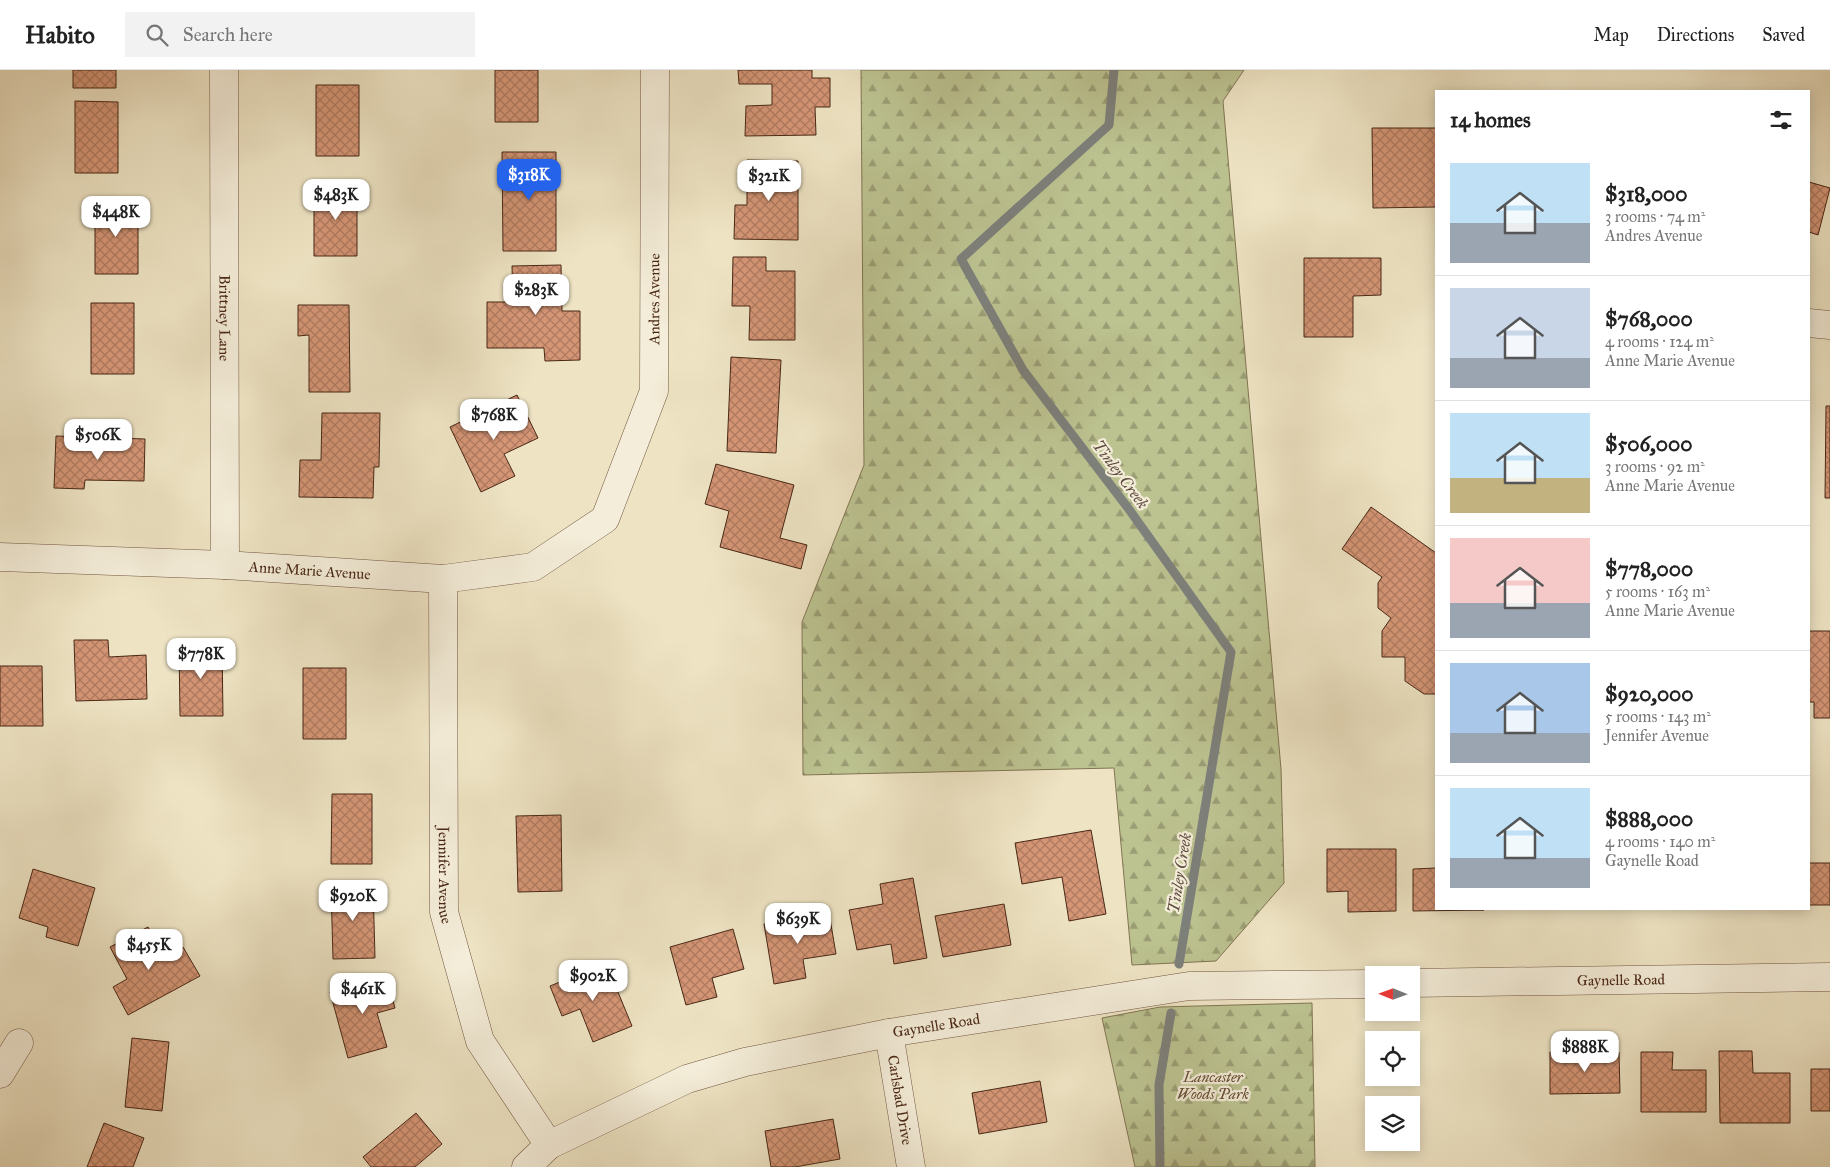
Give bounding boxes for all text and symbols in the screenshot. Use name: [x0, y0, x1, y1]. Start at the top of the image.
search box: [125, 12, 475, 57]
text: Habito: [25, 20, 95, 50]
icon: search: [143, 21, 171, 49]
text: Search here: [183, 23, 273, 46]
text: Map: [1593, 24, 1629, 46]
text: Directions: [1657, 24, 1734, 46]
text: Saved: [1762, 24, 1805, 46]
icon: filters: [1767, 106, 1795, 134]
text: 14 homes: [1450, 107, 1531, 133]
pin: $318K: [494, 158, 564, 201]
pin: $321K: [734, 160, 804, 202]
text: $318K: [508, 165, 550, 184]
text: $321K: [748, 166, 790, 185]
pin: $483K: [301, 178, 371, 221]
text: $318,000: [1605, 181, 1688, 207]
icon: home: [1490, 183, 1550, 243]
text: $483K: [314, 185, 358, 204]
pin: $448K: [81, 196, 151, 238]
text: $448K: [92, 202, 140, 221]
text: 3 rooms · 74 m²: [1605, 207, 1705, 226]
text: Andres Avenue: [1605, 226, 1702, 245]
street label: Andres Avenue: [645, 253, 663, 346]
pin: $283K: [501, 274, 571, 316]
street label: Brittney Lane: [215, 275, 234, 361]
text: $283K: [514, 280, 558, 299]
text: $768,000: [1605, 306, 1693, 332]
icon: home: [1490, 308, 1550, 368]
text: 4 rooms · 124 m²: [1605, 332, 1714, 351]
text: Anne Marie Avenue: [1605, 351, 1735, 370]
pin: $768K: [459, 398, 529, 441]
text: $768K: [471, 405, 517, 424]
pin: $506K: [63, 418, 133, 461]
text: $506K: [75, 425, 121, 444]
text: $506,000: [1605, 431, 1692, 457]
icon: home: [1490, 433, 1550, 493]
water label: Tinley Creek: [1089, 436, 1153, 512]
text: 3 rooms · 92 m²: [1605, 457, 1705, 476]
text: Anne Marie Avenue: [1605, 476, 1735, 495]
text: $778,000: [1605, 556, 1693, 582]
street label: Anne Marie Avenue: [247, 557, 371, 583]
icon: home: [1490, 558, 1550, 618]
text: 5 rooms · 163 m²: [1605, 582, 1710, 601]
text: Anne Marie Avenue: [1605, 601, 1735, 620]
pin: $778K: [166, 638, 236, 680]
text: $778K: [178, 644, 224, 663]
text: $920,000: [1605, 681, 1694, 707]
icon: home: [1490, 683, 1550, 743]
text: 5 rooms · 143 m²: [1605, 707, 1711, 726]
text: Jennifer Avenue: [1605, 726, 1709, 745]
text: $888,000: [1605, 806, 1693, 832]
icon: home: [1490, 808, 1550, 868]
street label: Jennifer Avenue: [434, 824, 456, 926]
water label: Tinley Creek: [1164, 832, 1195, 914]
text: 4 rooms · 140 m²: [1605, 832, 1715, 851]
text: Gaynelle Road: [1605, 851, 1699, 870]
pin: $920K: [318, 880, 388, 922]
text: $920K: [330, 886, 376, 905]
pin: $639K: [763, 902, 833, 945]
text: $639K: [776, 909, 820, 928]
pin: $455K: [114, 928, 184, 971]
text: $455K: [127, 935, 171, 954]
pin: $902K: [558, 960, 628, 1002]
text: $902K: [570, 966, 616, 985]
north arrow: [1365, 966, 1420, 1021]
map controls: [1365, 966, 1420, 1151]
street label: Gaynelle Road: [1577, 970, 1666, 990]
pin: $461K: [328, 972, 398, 1015]
text: $461K: [341, 979, 385, 998]
street label: Gaynelle Road: [891, 1010, 982, 1041]
pin: $888K: [1550, 1030, 1620, 1073]
button: locate: [1365, 1031, 1420, 1086]
text: $888K: [1562, 1037, 1608, 1056]
street label: Carlsbad Drive: [884, 1054, 916, 1146]
park label: Lancaster Woods Park: [1177, 1068, 1249, 1103]
button: layers: [1365, 1096, 1420, 1151]

